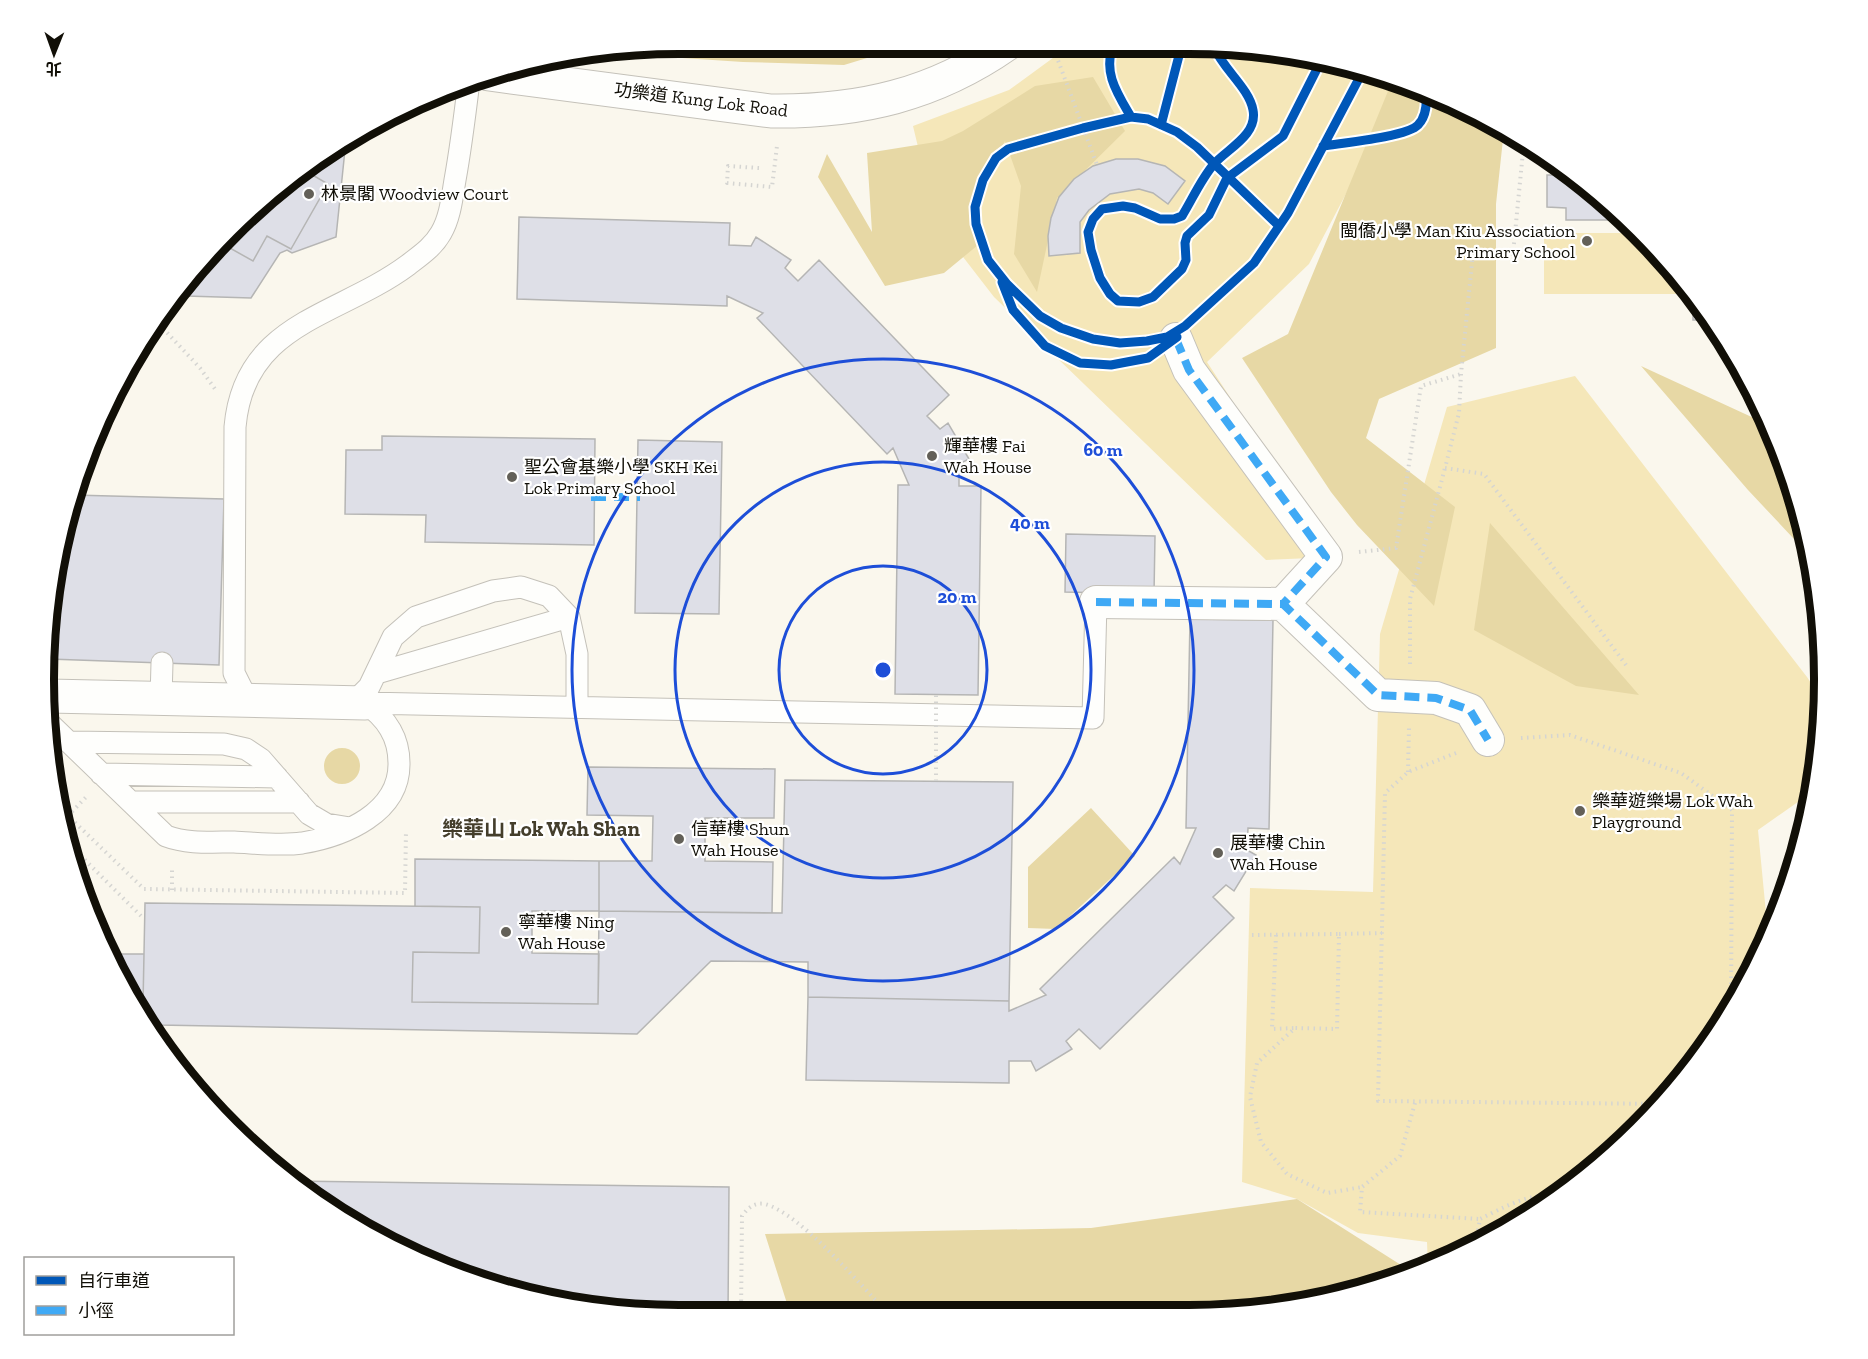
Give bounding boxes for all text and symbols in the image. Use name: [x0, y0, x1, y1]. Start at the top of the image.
north arrow: [24, 24, 84, 84]
text: 北: [46, 59, 62, 78]
street label: 功樂道 Kung Lok Road: [613, 78, 789, 122]
place label: 林景閣 Woodview Court: [321, 183, 509, 205]
marker: 林景閣 Woodview Court: [302, 187, 316, 201]
place label: 閩僑小學 Man Kiu Association Primary School: [1340, 220, 1576, 263]
marker: 閩僑小學 Man Kiu Association Primary School: [1580, 234, 1594, 248]
place label: 輝華樓 Fai Wah House: [944, 435, 1032, 478]
text: 60 m: [1083, 439, 1123, 461]
marker: 輝華樓 Fai Wah House: [925, 449, 939, 463]
place label: 聖公會基樂小學 SKH Kei Lok Primary School: [524, 456, 718, 499]
marker: 聖公會基樂小學 SKH Kei Lok Primary School: [505, 470, 519, 484]
text: 40 m: [1010, 512, 1050, 534]
text: 20 m: [937, 586, 977, 608]
centre of rings: [873, 660, 893, 680]
place label: 樂華遊樂場 Lok Wah Playground: [1592, 790, 1753, 833]
marker: 樂華遊樂場 Lok Wah Playground: [1573, 804, 1587, 818]
district label: 樂華山 Lok Wah Shan: [442, 816, 640, 841]
place label: 信華樓 Shun Wah House: [691, 818, 790, 861]
marker: 信華樓 Shun Wah House: [672, 832, 686, 846]
place label: 展華樓 Chin Wah House: [1230, 832, 1326, 875]
marker: 展華樓 Chin Wah House: [1211, 846, 1225, 860]
place label: 寧華樓 Ning Wah House: [518, 911, 614, 954]
marker: 寧華樓 Ning Wah House: [499, 925, 513, 939]
legend: [24, 1257, 234, 1335]
text: 自行車道: [78, 1270, 150, 1292]
text: 小徑: [78, 1300, 114, 1322]

